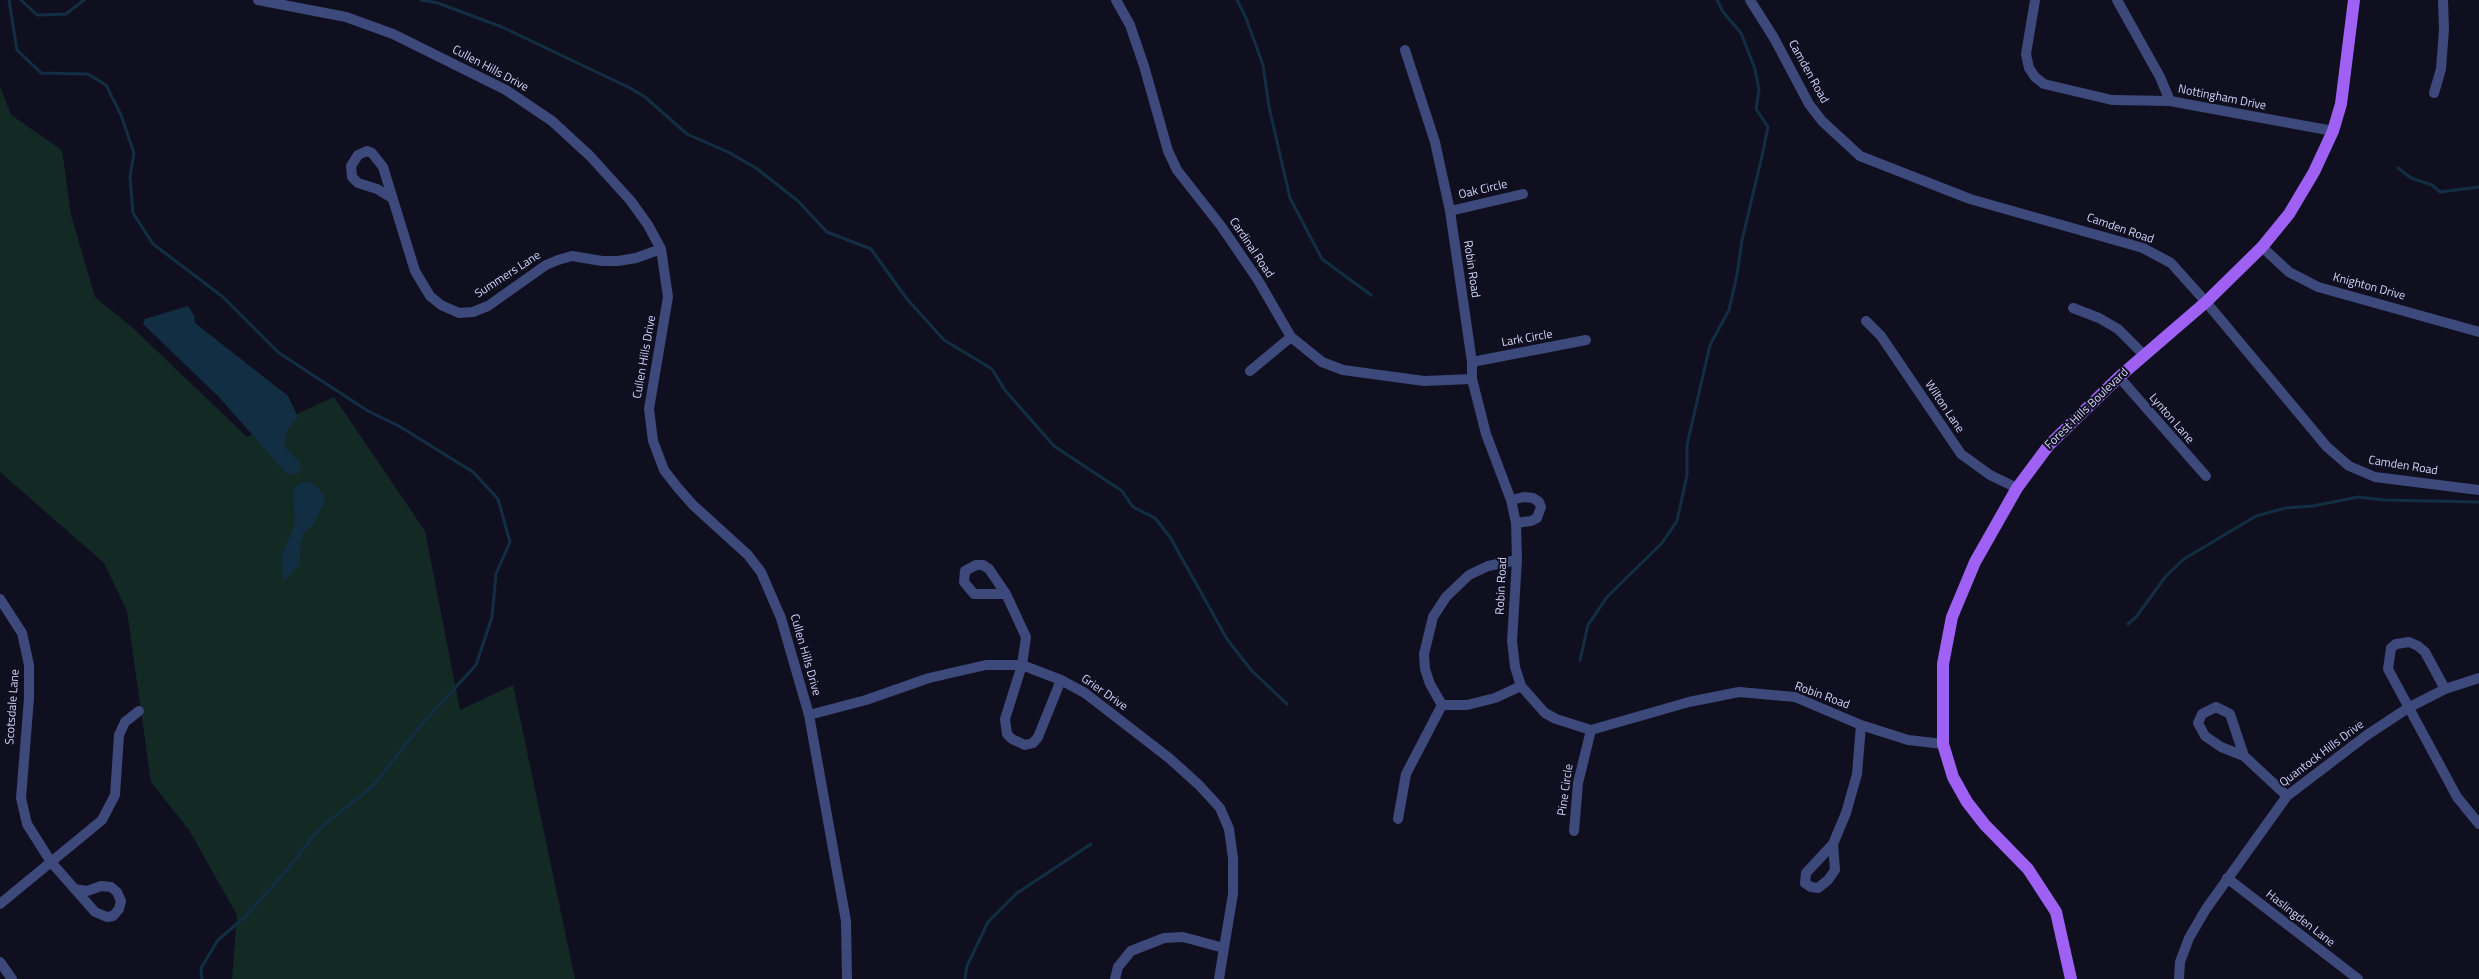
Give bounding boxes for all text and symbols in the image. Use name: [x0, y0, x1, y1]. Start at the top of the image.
street label: Camden Road: [1785, 38, 1831, 106]
street label: Cullen Hills Drive: [449, 43, 531, 95]
street label: Nottingham Drive: [2177, 82, 2267, 114]
street label: Oak Circle: [1457, 177, 1509, 203]
street label: Camden Road: [2085, 211, 2155, 247]
street label: Cardinal Road: [1226, 215, 1276, 281]
street label: Robin Road: [1460, 239, 1482, 299]
street label: Summers Lane: [472, 248, 544, 302]
street label: Knighton Drive: [2331, 270, 2407, 304]
street label: Cullen Hills Drive: [631, 314, 659, 400]
street label: Lark Circle: [1500, 327, 1554, 351]
street label: Forest Hills Boulevard: [2042, 366, 2132, 452]
street label: Wilton Lane: [1921, 378, 1967, 436]
street label: Lynton Lane: [2145, 391, 2197, 447]
street label: Camden Road: [2367, 453, 2439, 479]
street label: Robin Road: [1493, 557, 1511, 615]
street label: Cullen Hills Drive: [786, 613, 824, 697]
street label: Scotsdale Lane: [3, 669, 23, 745]
street label: Grier Drive: [1078, 672, 1130, 714]
street label: Robin Road: [1792, 679, 1852, 713]
street label: Quantock Hills Drive: [2277, 718, 2367, 790]
street label: Pine Circle: [1555, 763, 1577, 817]
street label: Haslingden Lane: [2263, 888, 2337, 950]

